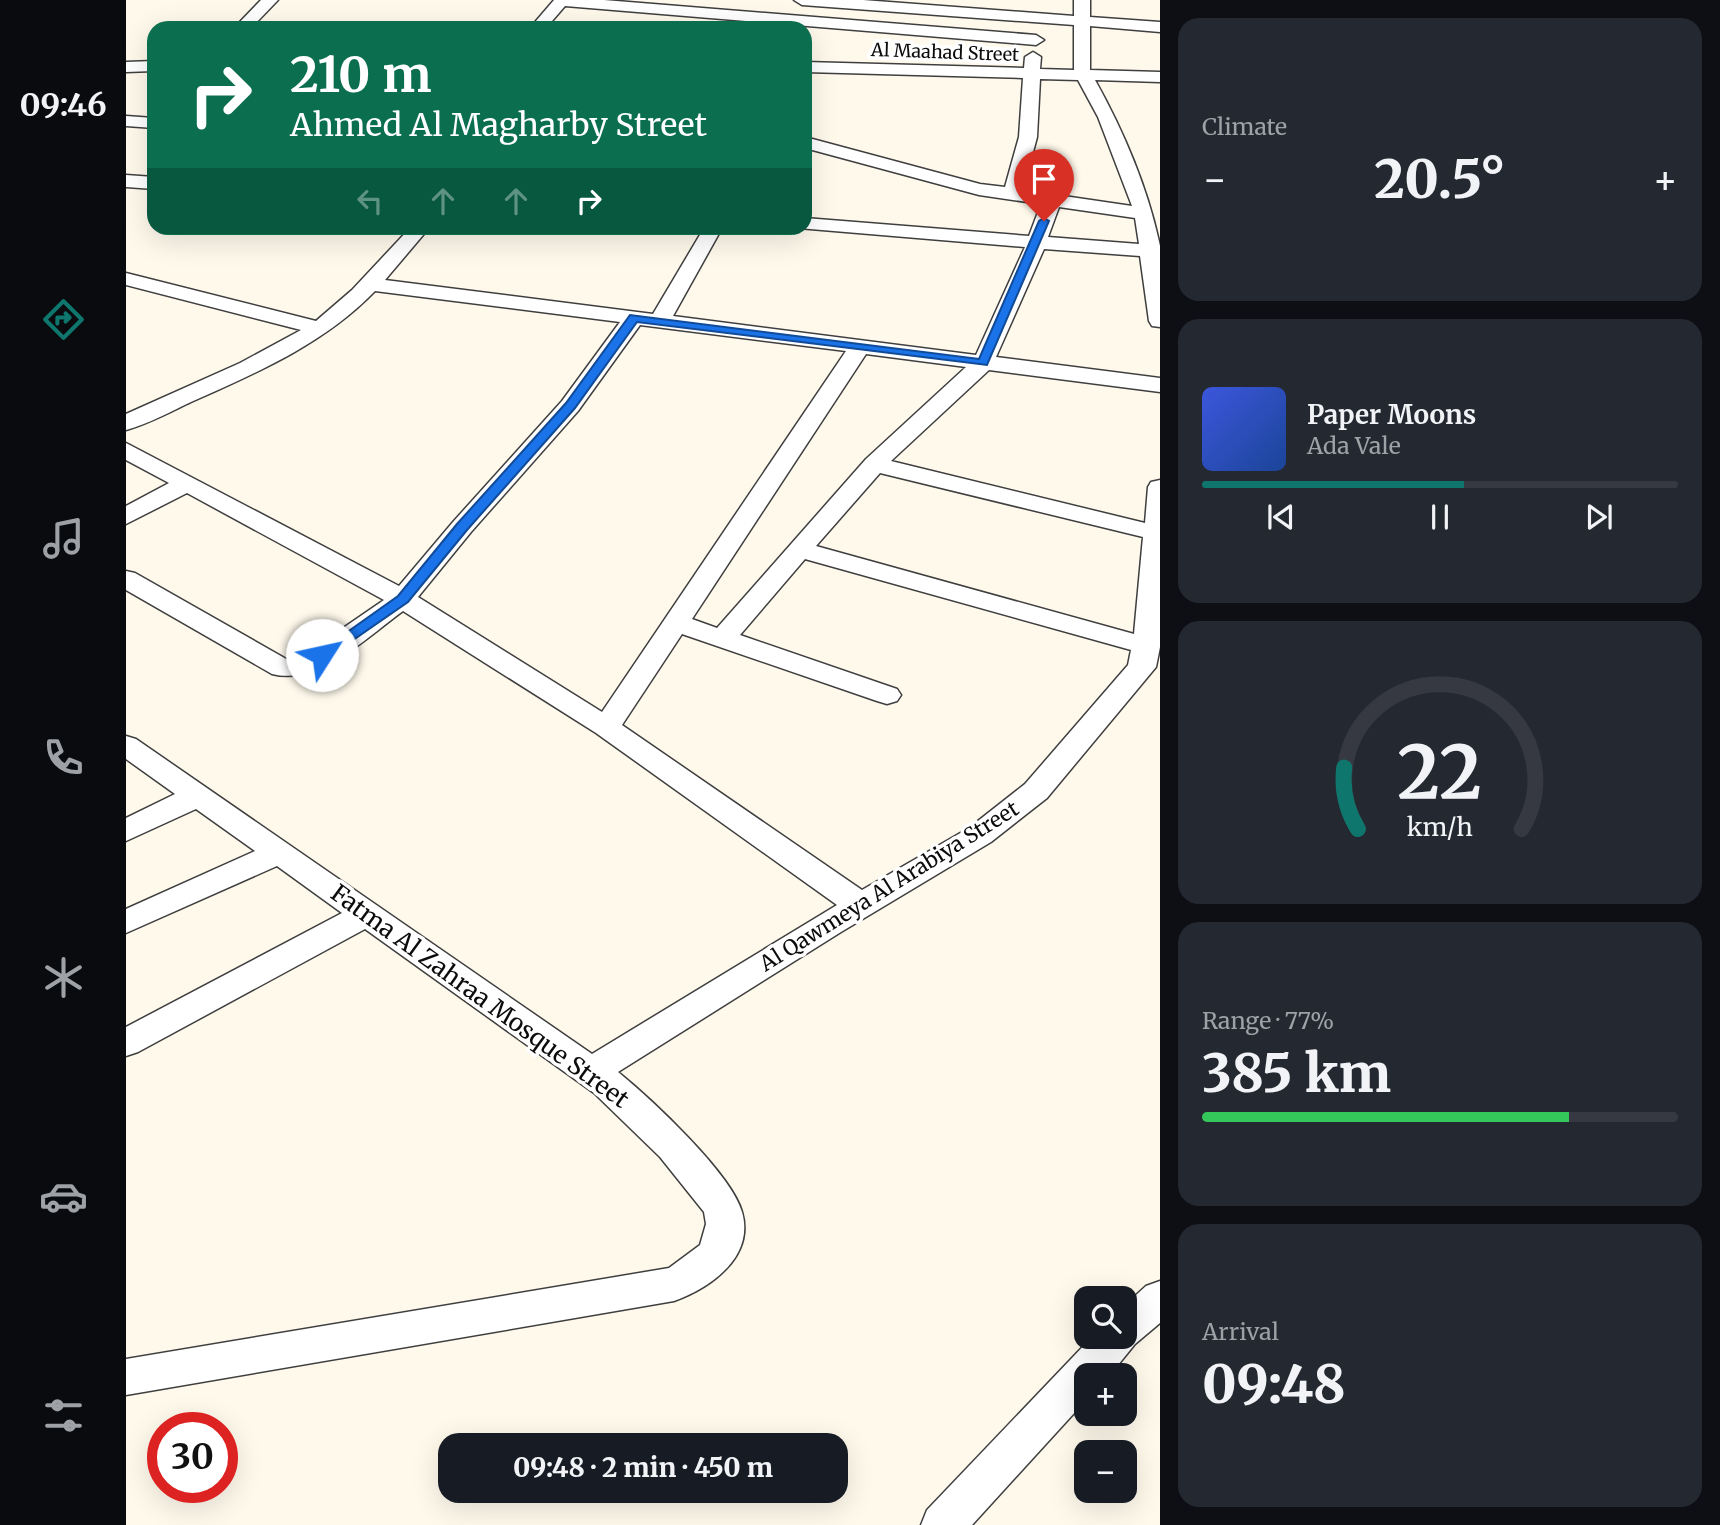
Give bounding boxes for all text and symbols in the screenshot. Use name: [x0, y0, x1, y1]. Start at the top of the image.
street label: Al Maahad Street: [869, 38, 1020, 66]
text: 210 m: [290, 44, 431, 105]
icon: right: [175, 49, 266, 140]
text: 09:46: [19, 85, 107, 125]
text: Ahmed Al Magharby Street: [290, 105, 707, 145]
text: Climate: [1202, 112, 1287, 141]
text: 20.5°: [1374, 147, 1506, 212]
pin: [1014, 149, 1074, 221]
text: −: [1202, 156, 1227, 203]
text: +: [1653, 156, 1678, 203]
icon: arrive: [1025, 160, 1063, 198]
icon: left: [351, 182, 389, 220]
icon: ahead: [424, 182, 462, 220]
icon: ahead: [497, 182, 535, 220]
icon: right: [570, 182, 608, 220]
icon: directions: [39, 295, 88, 344]
text: Paper Moons: [1307, 398, 1476, 431]
text: Ada Vale: [1307, 431, 1401, 460]
icon: previous: [1262, 498, 1300, 536]
icon: pause: [1421, 498, 1459, 536]
icon: next: [1580, 498, 1618, 536]
icon: music: [39, 514, 88, 563]
position arrow: [285, 618, 359, 692]
text: 22: [1398, 727, 1482, 819]
icon: phone: [39, 733, 88, 782]
street label: Al Qawmeya Al Arabiya Street: [754, 795, 1024, 978]
text: km/h: [1407, 810, 1473, 842]
street label: Fatma Al Zahraa Mosque Street: [325, 877, 636, 1115]
icon: climate: [39, 953, 88, 1002]
text: Range · 77%: [1202, 1006, 1334, 1035]
text: 385 km: [1202, 1041, 1391, 1106]
icon: car: [39, 1172, 88, 1221]
map controls: [1074, 1286, 1137, 1503]
button: search: [1074, 1286, 1137, 1349]
text: Arrival: [1202, 1317, 1279, 1346]
text: 09:48: [1202, 1352, 1346, 1417]
button: +: [1074, 1363, 1137, 1426]
icon: filters: [39, 1391, 88, 1440]
speed limit sign: 30: [147, 1412, 238, 1503]
button: −: [1074, 1440, 1137, 1503]
text: 09:48 · 2 min · 450 m: [513, 1451, 773, 1484]

